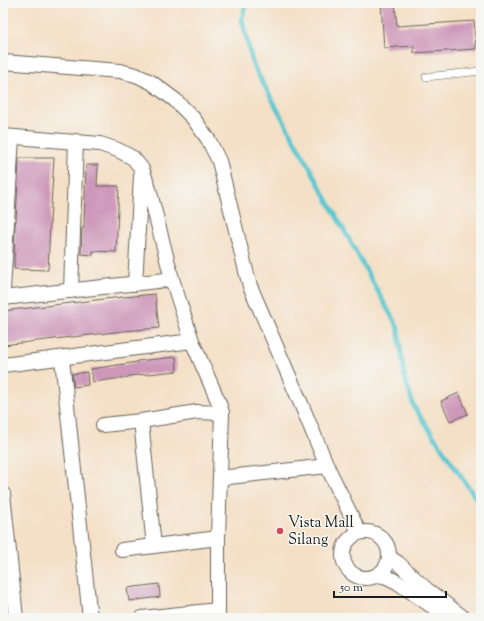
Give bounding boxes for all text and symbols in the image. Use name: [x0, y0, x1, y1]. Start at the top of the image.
place label: Vista Mall Silang: [288, 513, 354, 551]
marker: Vista Mall Silang: [275, 526, 285, 536]
scale bar: [334, 573, 446, 599]
text: 50 m: [339, 579, 363, 597]

